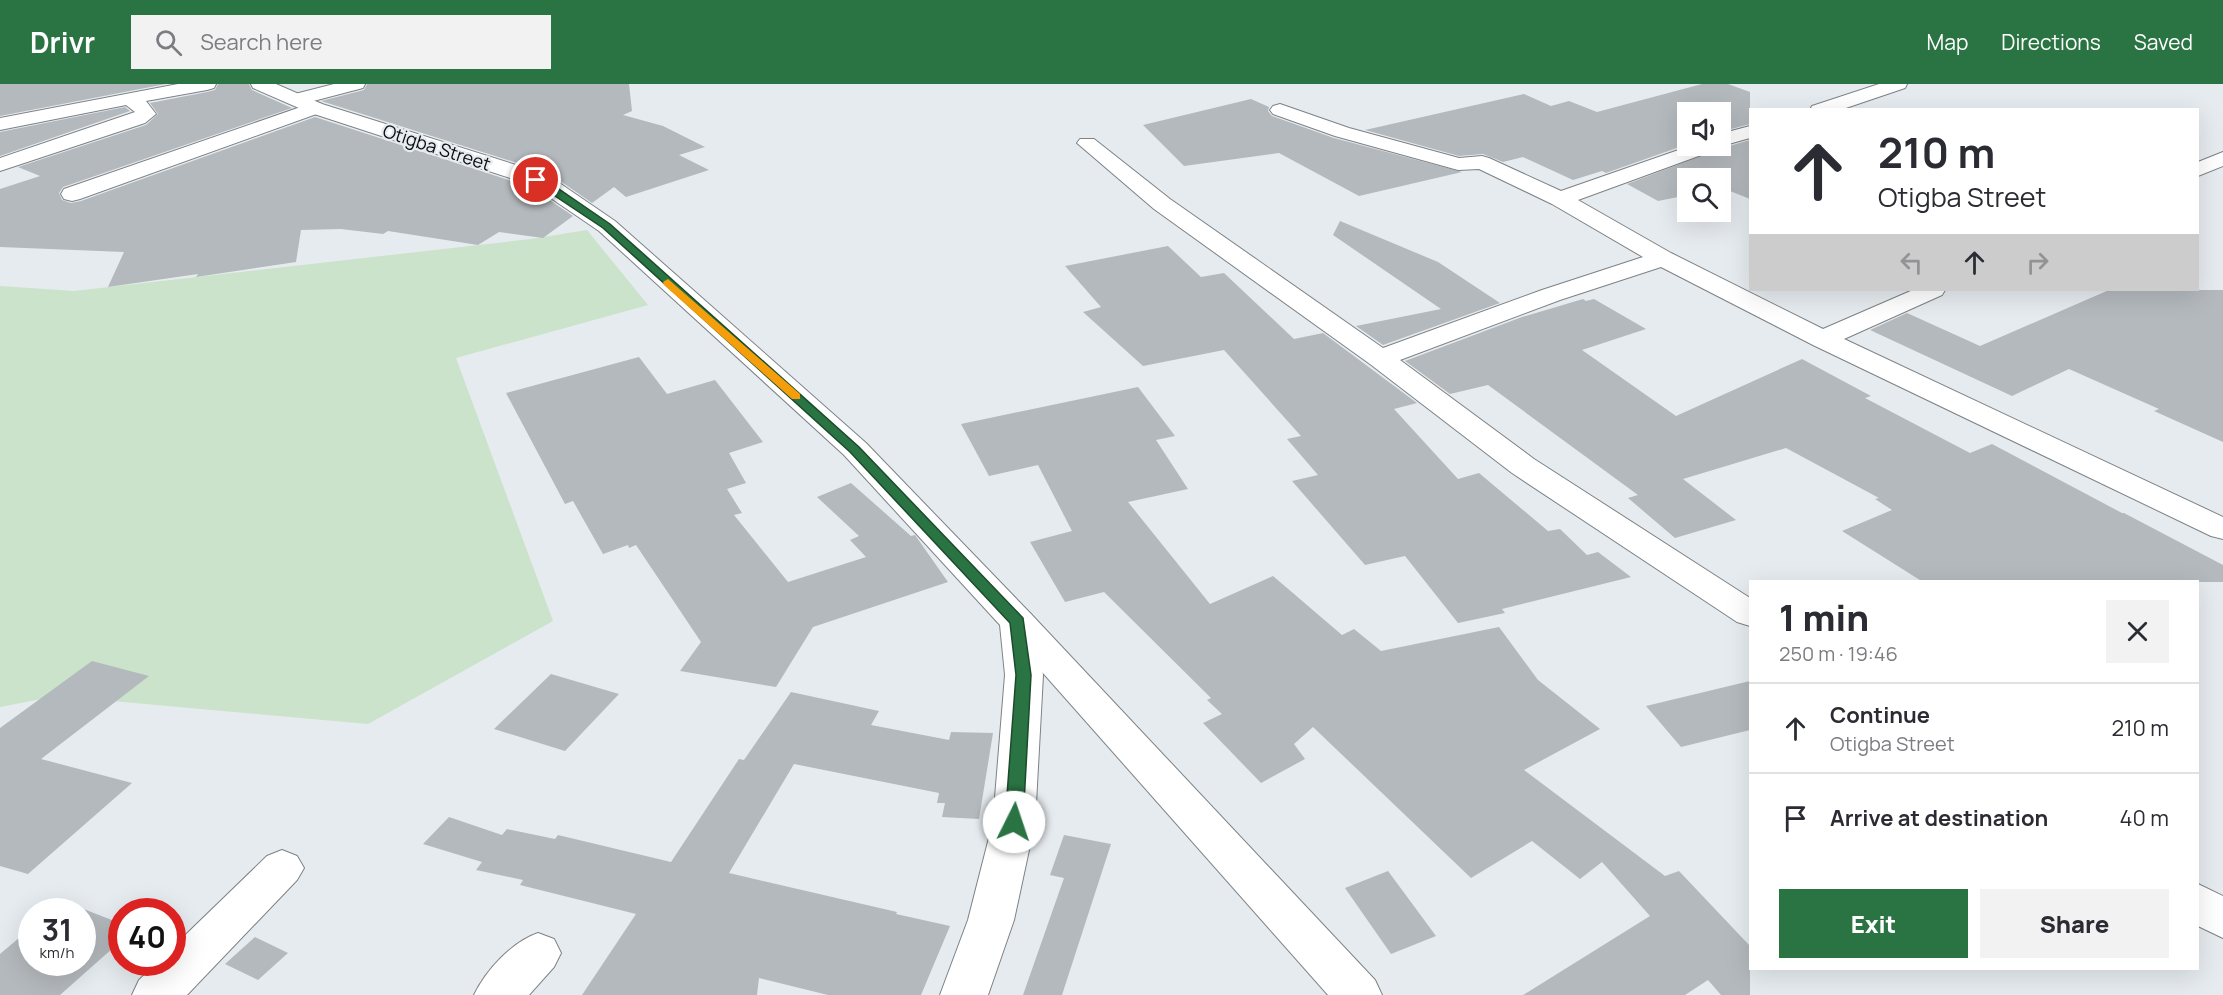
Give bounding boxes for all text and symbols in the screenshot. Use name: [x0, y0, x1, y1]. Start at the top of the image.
search box: [131, 15, 551, 69]
text: Drivr: [30, 23, 95, 61]
icon: search: [152, 26, 185, 59]
text: Search here: [200, 27, 323, 57]
text: Map: [1927, 28, 1968, 56]
text: Directions: [2001, 28, 2101, 56]
text: Saved: [2134, 28, 2193, 56]
map controls: [1677, 102, 1731, 222]
button: sound: [1677, 102, 1731, 156]
street label: Otigba Street: [380, 118, 494, 176]
text: 210 m: [1878, 123, 1995, 181]
icon: ahead: [1779, 132, 1857, 210]
pin: [510, 154, 561, 205]
icon: arrive: [519, 163, 552, 196]
button: search: [1677, 168, 1731, 222]
text: Otigba Street: [1878, 178, 2046, 215]
icon: left: [1895, 246, 1928, 279]
icon: ahead: [1958, 246, 1991, 279]
icon: right: [2021, 246, 2054, 279]
text: 1 min: [1779, 593, 1869, 642]
button: close: [2106, 600, 2169, 663]
text: 250 m · 19:46: [1779, 640, 1898, 667]
text: Continue: [1830, 700, 1930, 730]
icon: ahead: [1779, 712, 1812, 745]
text: 210 m: [2111, 713, 2169, 743]
text: Otigba Street: [1830, 730, 1955, 757]
position arrow: [982, 790, 1046, 854]
icon: arrive: [1779, 802, 1812, 835]
text: Arrive at destination: [1830, 803, 2048, 833]
text: 40 m: [2120, 803, 2169, 833]
button: Exit: [1779, 889, 1968, 958]
button: Share: [1980, 889, 2169, 958]
speed limit sign: 40: [108, 898, 186, 976]
text: 31: [42, 909, 72, 950]
text: km/h: [40, 942, 74, 963]

